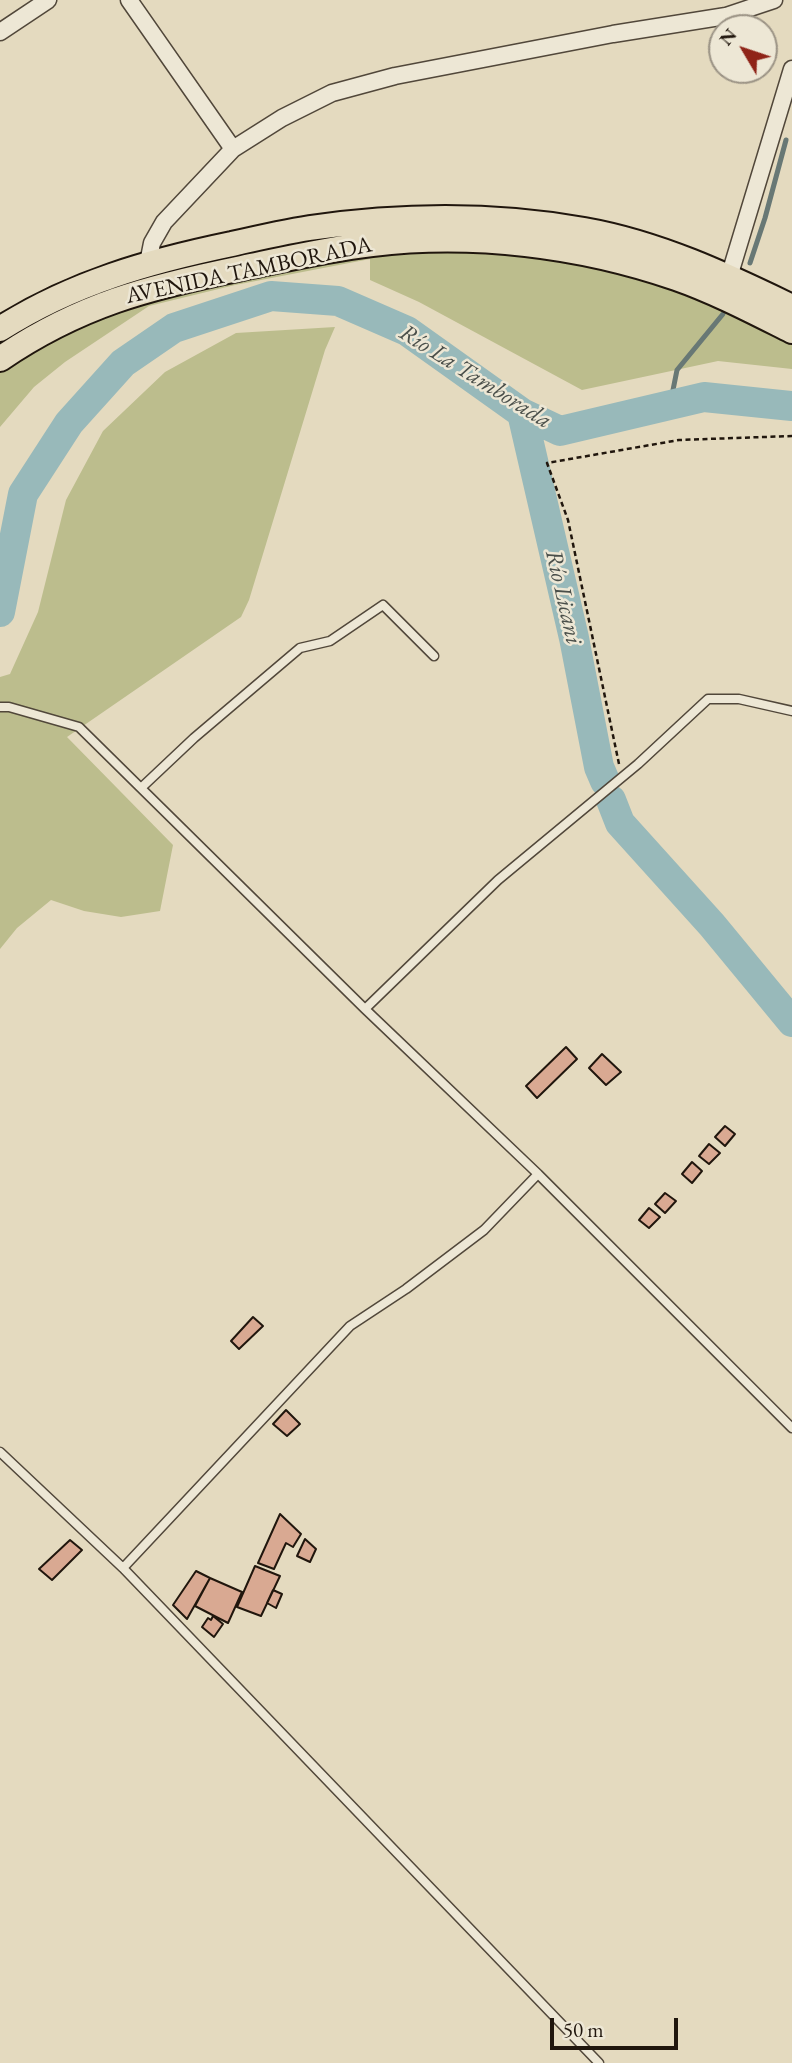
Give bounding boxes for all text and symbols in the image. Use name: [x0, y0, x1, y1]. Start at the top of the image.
north arrow: [708, 14, 778, 84]
text: N: [713, 23, 742, 51]
street label: AVENIDA TAMBORADA: [123, 231, 375, 311]
water label: Río La Tamborada: [393, 319, 557, 435]
water label: Río Licani: [538, 547, 588, 647]
scale bar: [554, 2004, 682, 2048]
text: 50 m: [563, 2016, 604, 2043]

